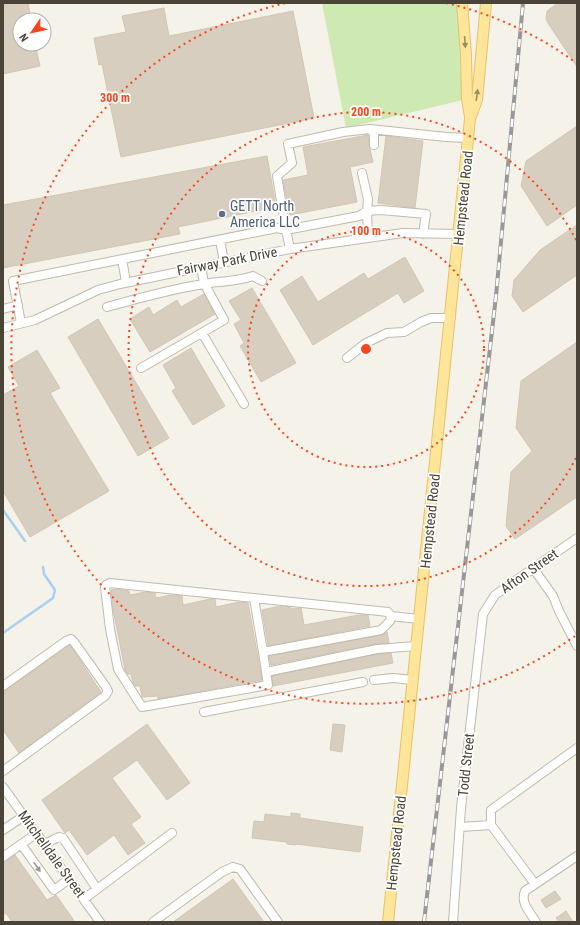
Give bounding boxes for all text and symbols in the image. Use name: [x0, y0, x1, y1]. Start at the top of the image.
north arrow: [12, 12, 52, 52]
text: N: [17, 31, 31, 44]
one-way arrow: [461, 36, 468, 48]
one-way arrow: [474, 89, 480, 102]
text: 300 m: [100, 91, 130, 105]
text: 200 m: [351, 105, 381, 119]
street label: Hempstead Road: [450, 150, 476, 246]
place label: GETT North America LLC: [230, 198, 300, 230]
marker: GETT North America LLC: [217, 209, 227, 219]
text: 100 m: [351, 224, 381, 238]
street label: Fairway Park Drive: [176, 243, 279, 279]
centre of rings: [359, 342, 373, 356]
street label: Hempstead Road: [417, 473, 443, 569]
street label: Afton Street: [497, 545, 561, 597]
street label: Todd Street: [455, 733, 477, 797]
street label: Hempstead Road: [383, 795, 409, 891]
street label: Mitchelldale Street: [15, 807, 89, 901]
one-way arrow: [33, 862, 41, 872]

